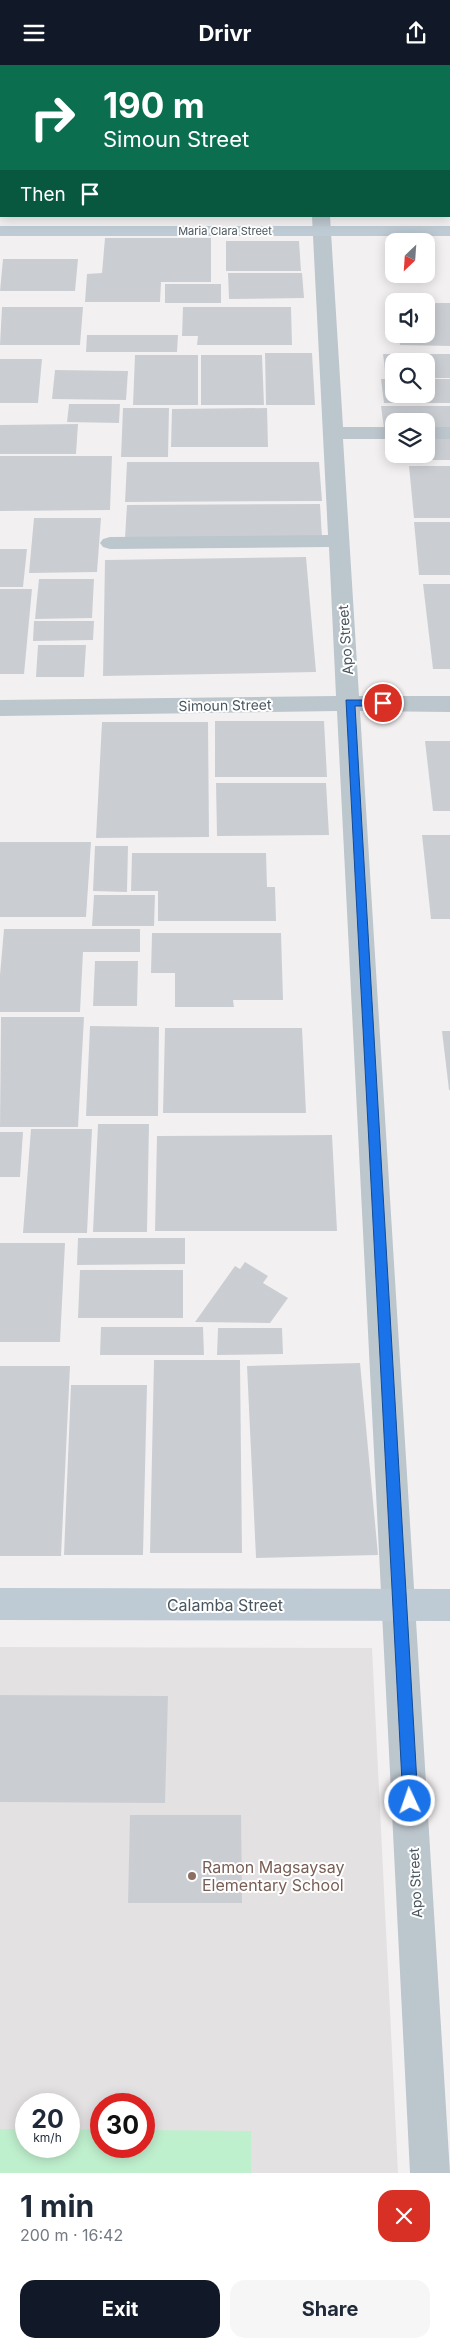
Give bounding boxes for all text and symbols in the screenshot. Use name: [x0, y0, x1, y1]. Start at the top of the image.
icon: menu: [20, 19, 48, 47]
icon: share: [402, 19, 430, 47]
text: Drivr: [198, 20, 252, 46]
text: 190 m: [103, 84, 205, 126]
icon: right: [20, 85, 85, 150]
text: Simoun Street: [103, 126, 249, 152]
icon: arrive: [76, 180, 104, 208]
text: Then: [20, 183, 66, 206]
street label: Maria Clara Street: [178, 224, 272, 238]
north arrow: [385, 233, 435, 283]
map controls: [385, 233, 435, 463]
button: sound: [385, 293, 435, 343]
button: search: [385, 353, 435, 403]
button: layers: [385, 413, 435, 463]
street label: Apo Street: [334, 604, 356, 676]
pin: [362, 682, 404, 724]
icon: arrive: [369, 689, 397, 717]
street label: Simoun Street: [178, 696, 272, 714]
street label: Calamba Street: [167, 1595, 283, 1615]
position arrow: [383, 1774, 435, 1826]
street label: Apo Street: [405, 1847, 425, 1918]
place label: Ramon Magsaysay Elementary School: [202, 1857, 344, 1895]
marker: Ramon Magsaysay Elementary School: [186, 1870, 198, 1882]
speed limit sign: 30: [90, 2093, 155, 2158]
text: 20: [31, 2104, 64, 2134]
text: km/h: [33, 2130, 62, 2145]
text: 1 min: [20, 2188, 94, 2224]
button: close: [378, 2190, 430, 2242]
text: 200 m · 16:42: [20, 2225, 123, 2245]
button: Exit: [20, 2280, 220, 2338]
button: Share: [230, 2280, 430, 2338]

